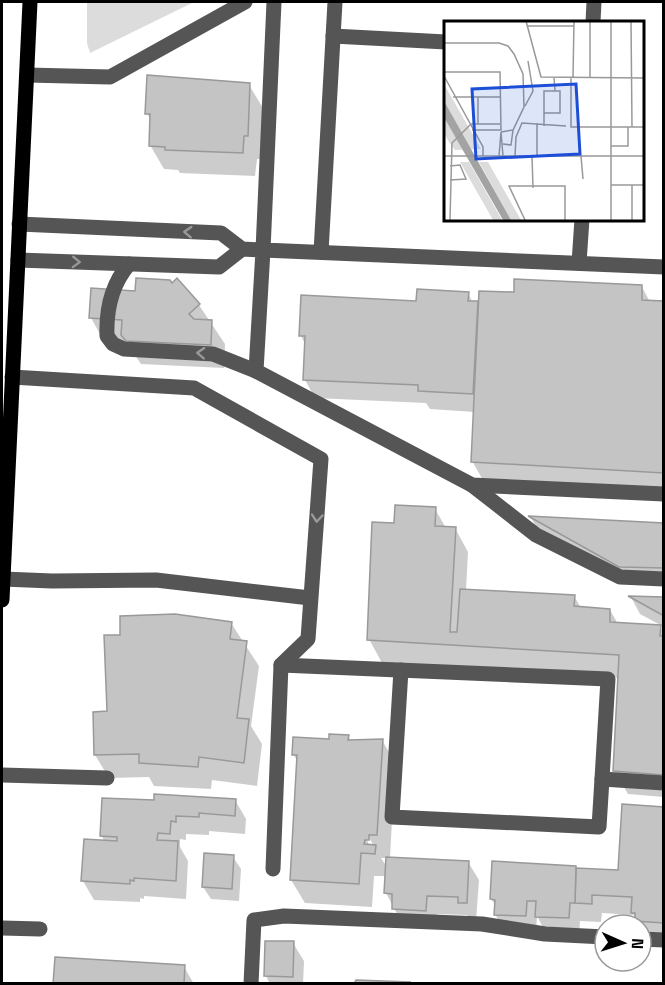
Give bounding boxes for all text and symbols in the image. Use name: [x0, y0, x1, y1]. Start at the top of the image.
inset map: [444, 21, 644, 220]
one-way arrow: [184, 225, 193, 238]
one-way arrow: [71, 255, 80, 268]
one-way arrow: [197, 346, 206, 359]
one-way arrow: [310, 513, 323, 522]
north arrow: [593, 913, 653, 973]
text: N: [627, 938, 648, 950]

